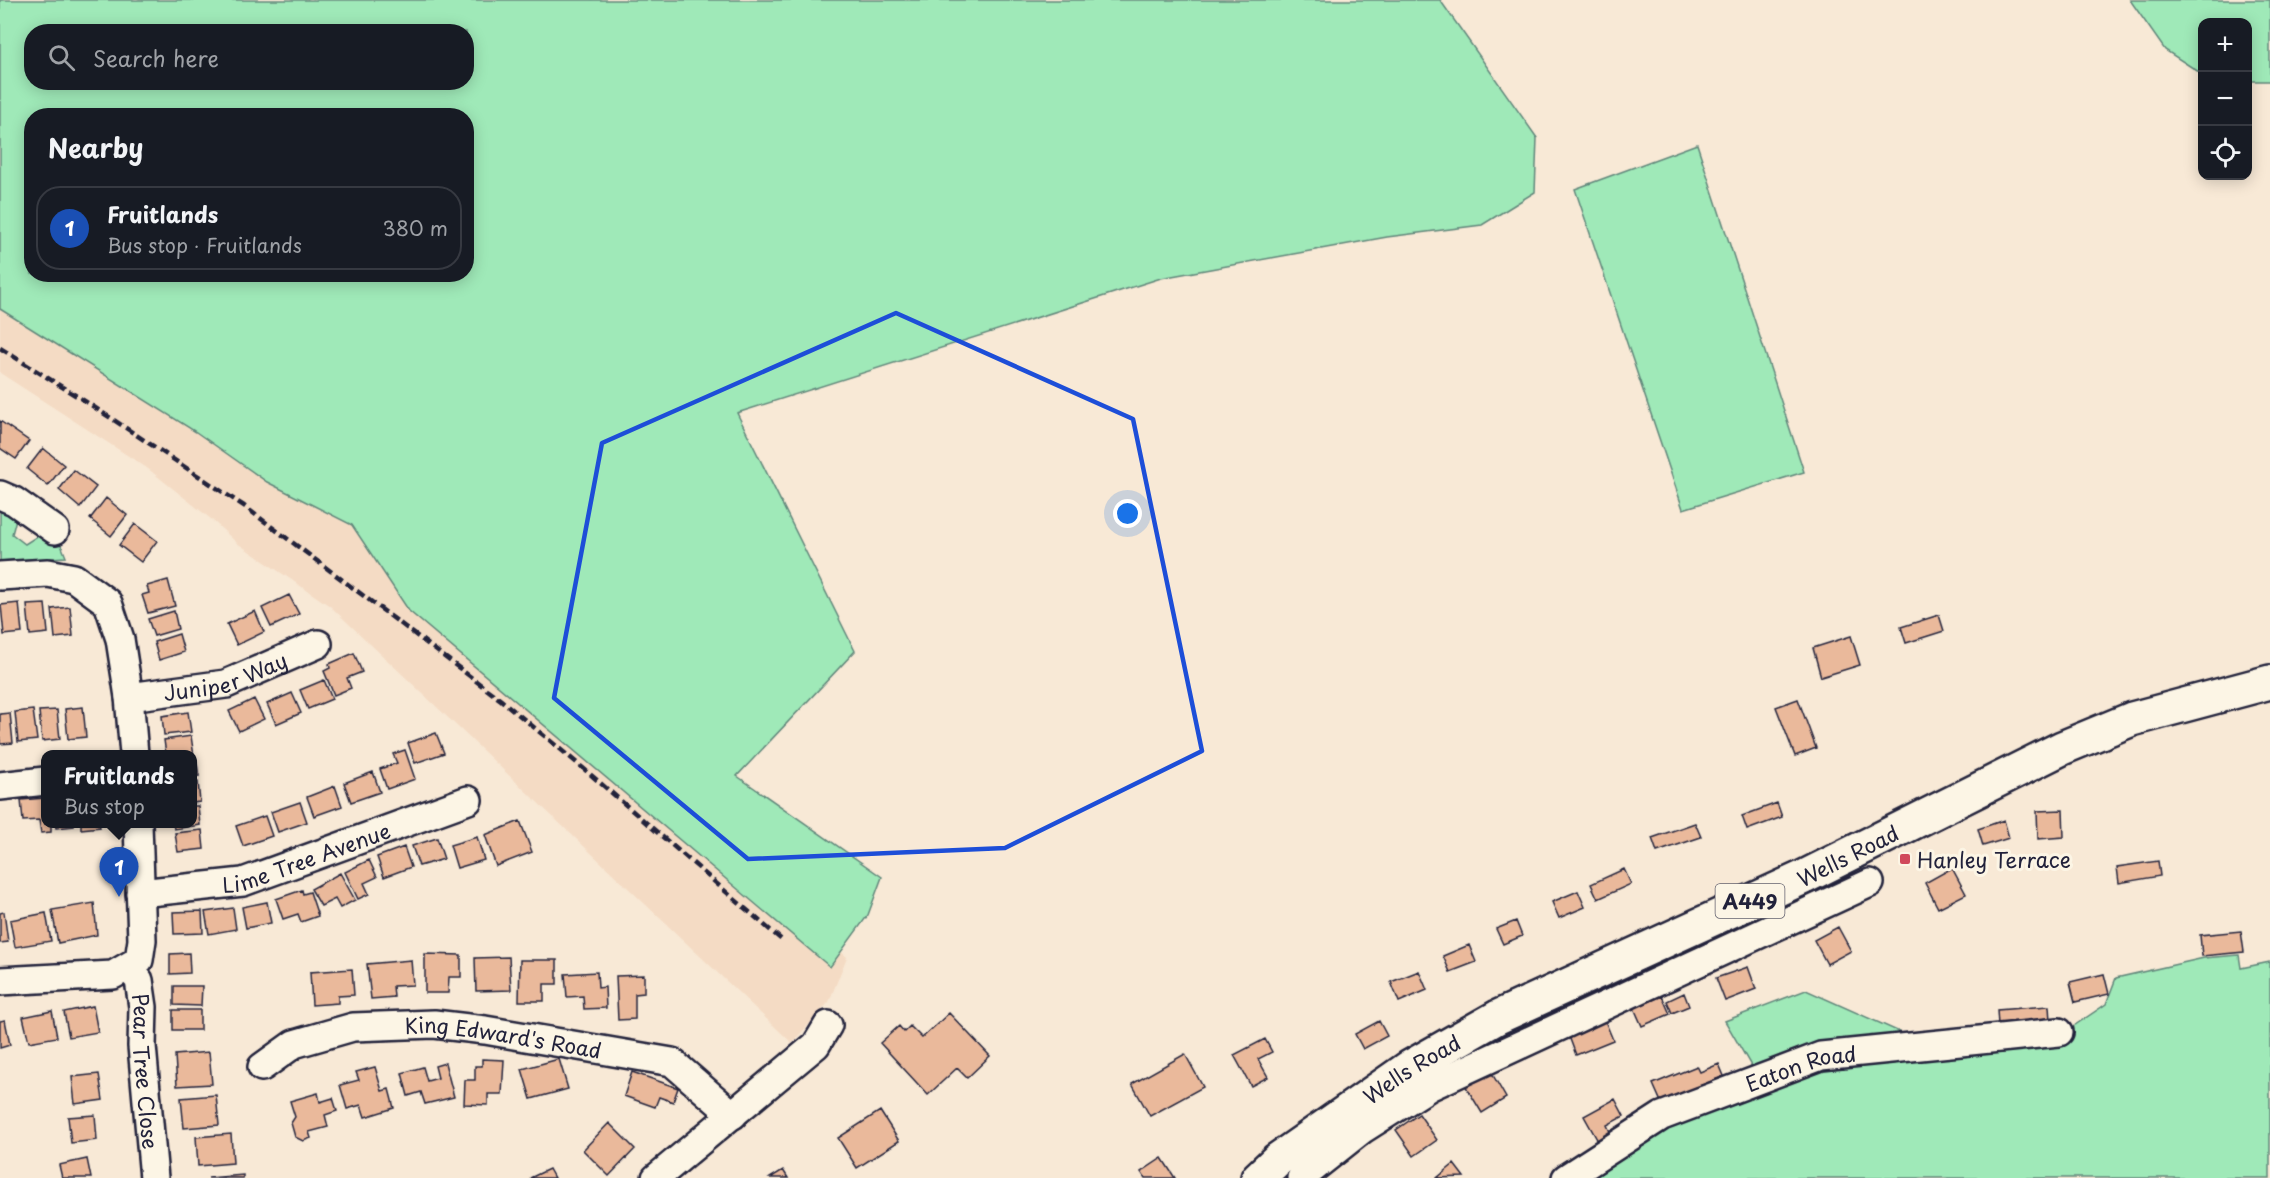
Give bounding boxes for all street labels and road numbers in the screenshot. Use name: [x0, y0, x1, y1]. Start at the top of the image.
street label: Juniper Way: [161, 643, 292, 708]
street label: Lime Tree Avenue: [221, 814, 395, 900]
street label: Wells Road: [1791, 816, 1904, 894]
road number: A449: [1716, 884, 1784, 918]
street label: Pear Tree Close: [125, 991, 167, 1151]
street label: King Edward's Road: [404, 1008, 604, 1066]
street label: Wells Road: [1356, 1026, 1466, 1111]
street label: Eaton Road: [1741, 1037, 1858, 1099]

